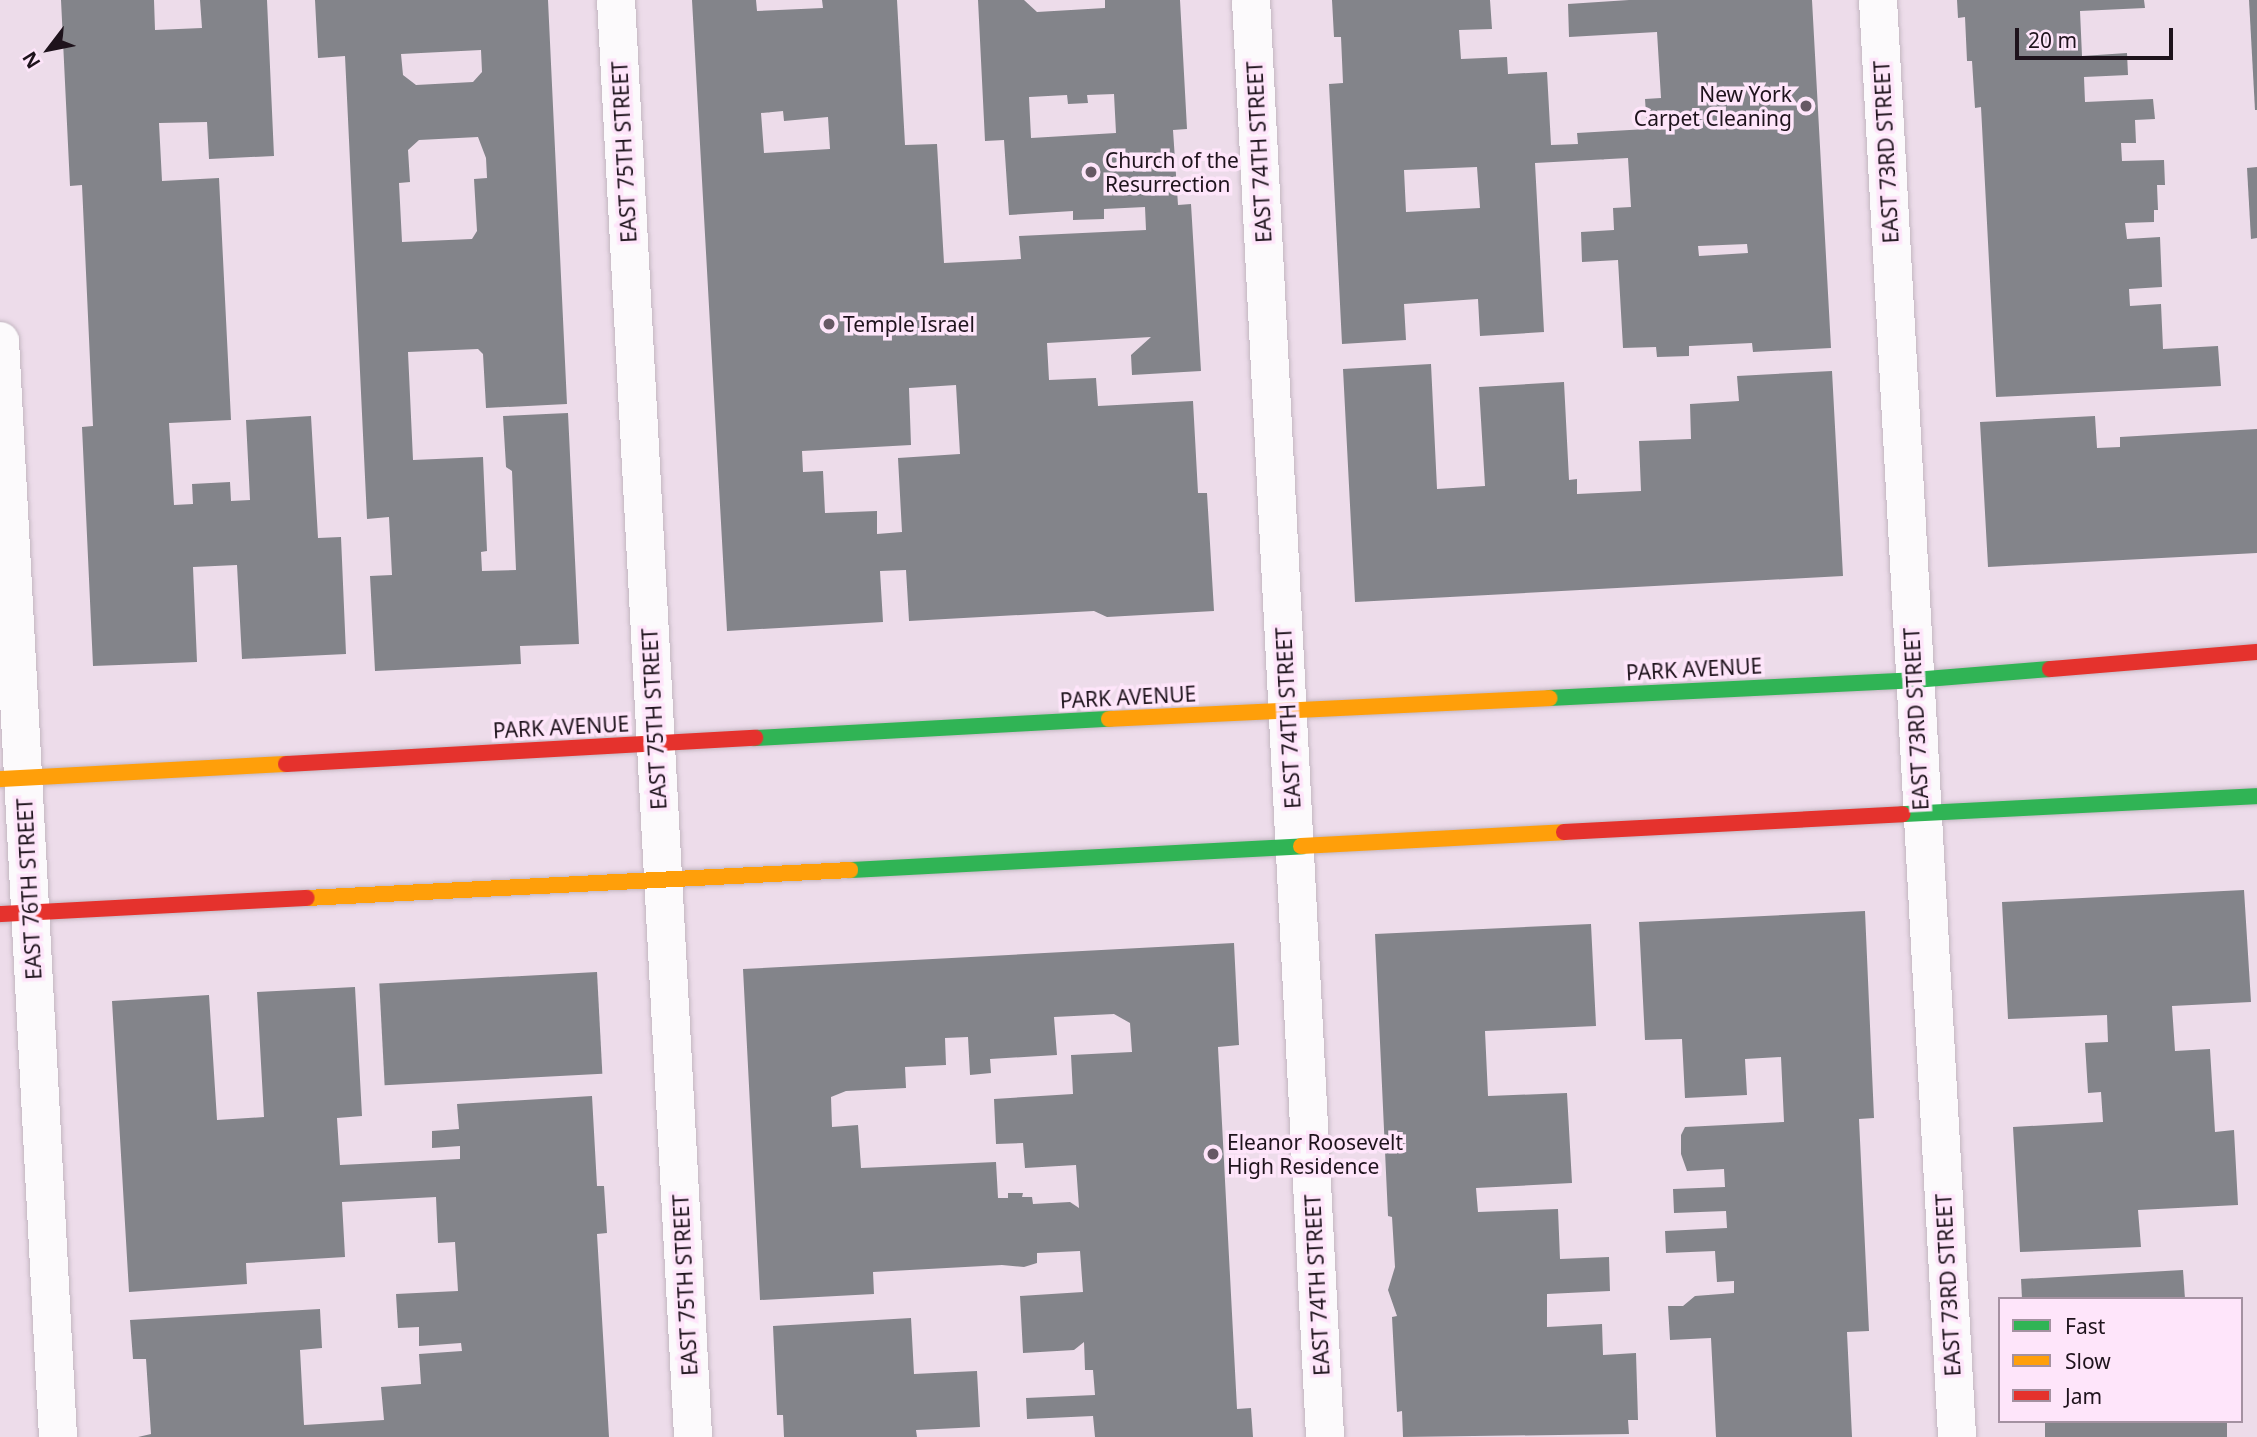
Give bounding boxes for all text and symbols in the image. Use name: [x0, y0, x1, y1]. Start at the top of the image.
north arrow: [14, 14, 84, 84]
scale bar: [2019, 14, 2176, 58]
text: 20 m: [2028, 26, 2077, 54]
text: N: [16, 47, 46, 74]
street label: EAST 73RD STREET: [1869, 60, 1903, 244]
street label: EAST 75TH STREET: [607, 61, 641, 243]
street label: EAST 74TH STREET: [1242, 61, 1276, 243]
place label: New York Carpet Cleaning: [1634, 81, 1792, 131]
marker: New York Carpet Cleaning: [1798, 98, 1814, 114]
place label: Church of the Resurrection: [1105, 147, 1239, 197]
marker: Church of the Resurrection: [1083, 164, 1099, 180]
place label: Temple Israel: [843, 311, 975, 337]
marker: Temple Israel: [821, 316, 837, 332]
street label: EAST 74TH STREET: [1271, 627, 1305, 809]
street label: EAST 73RD STREET: [1899, 627, 1933, 811]
street label: EAST 75TH STREET: [637, 628, 671, 810]
street label: PARK AVENUE: [1625, 653, 1763, 685]
street label: PARK AVENUE: [1059, 681, 1197, 713]
street label: PARK AVENUE: [492, 711, 630, 743]
street label: EAST 76TH STREET: [12, 798, 46, 980]
place label: Eleanor Roosevelt High Residence: [1227, 1129, 1403, 1179]
marker: Eleanor Roosevelt High Residence: [1205, 1146, 1221, 1162]
street label: EAST 73RD STREET: [1931, 1193, 1965, 1377]
street label: EAST 75TH STREET: [668, 1194, 702, 1376]
street label: EAST 74TH STREET: [1300, 1194, 1334, 1376]
legend: [1998, 1297, 2243, 1423]
text: Fast: [2065, 1312, 2105, 1340]
text: Slow: [2065, 1347, 2111, 1375]
text: Jam: [2065, 1382, 2102, 1410]

